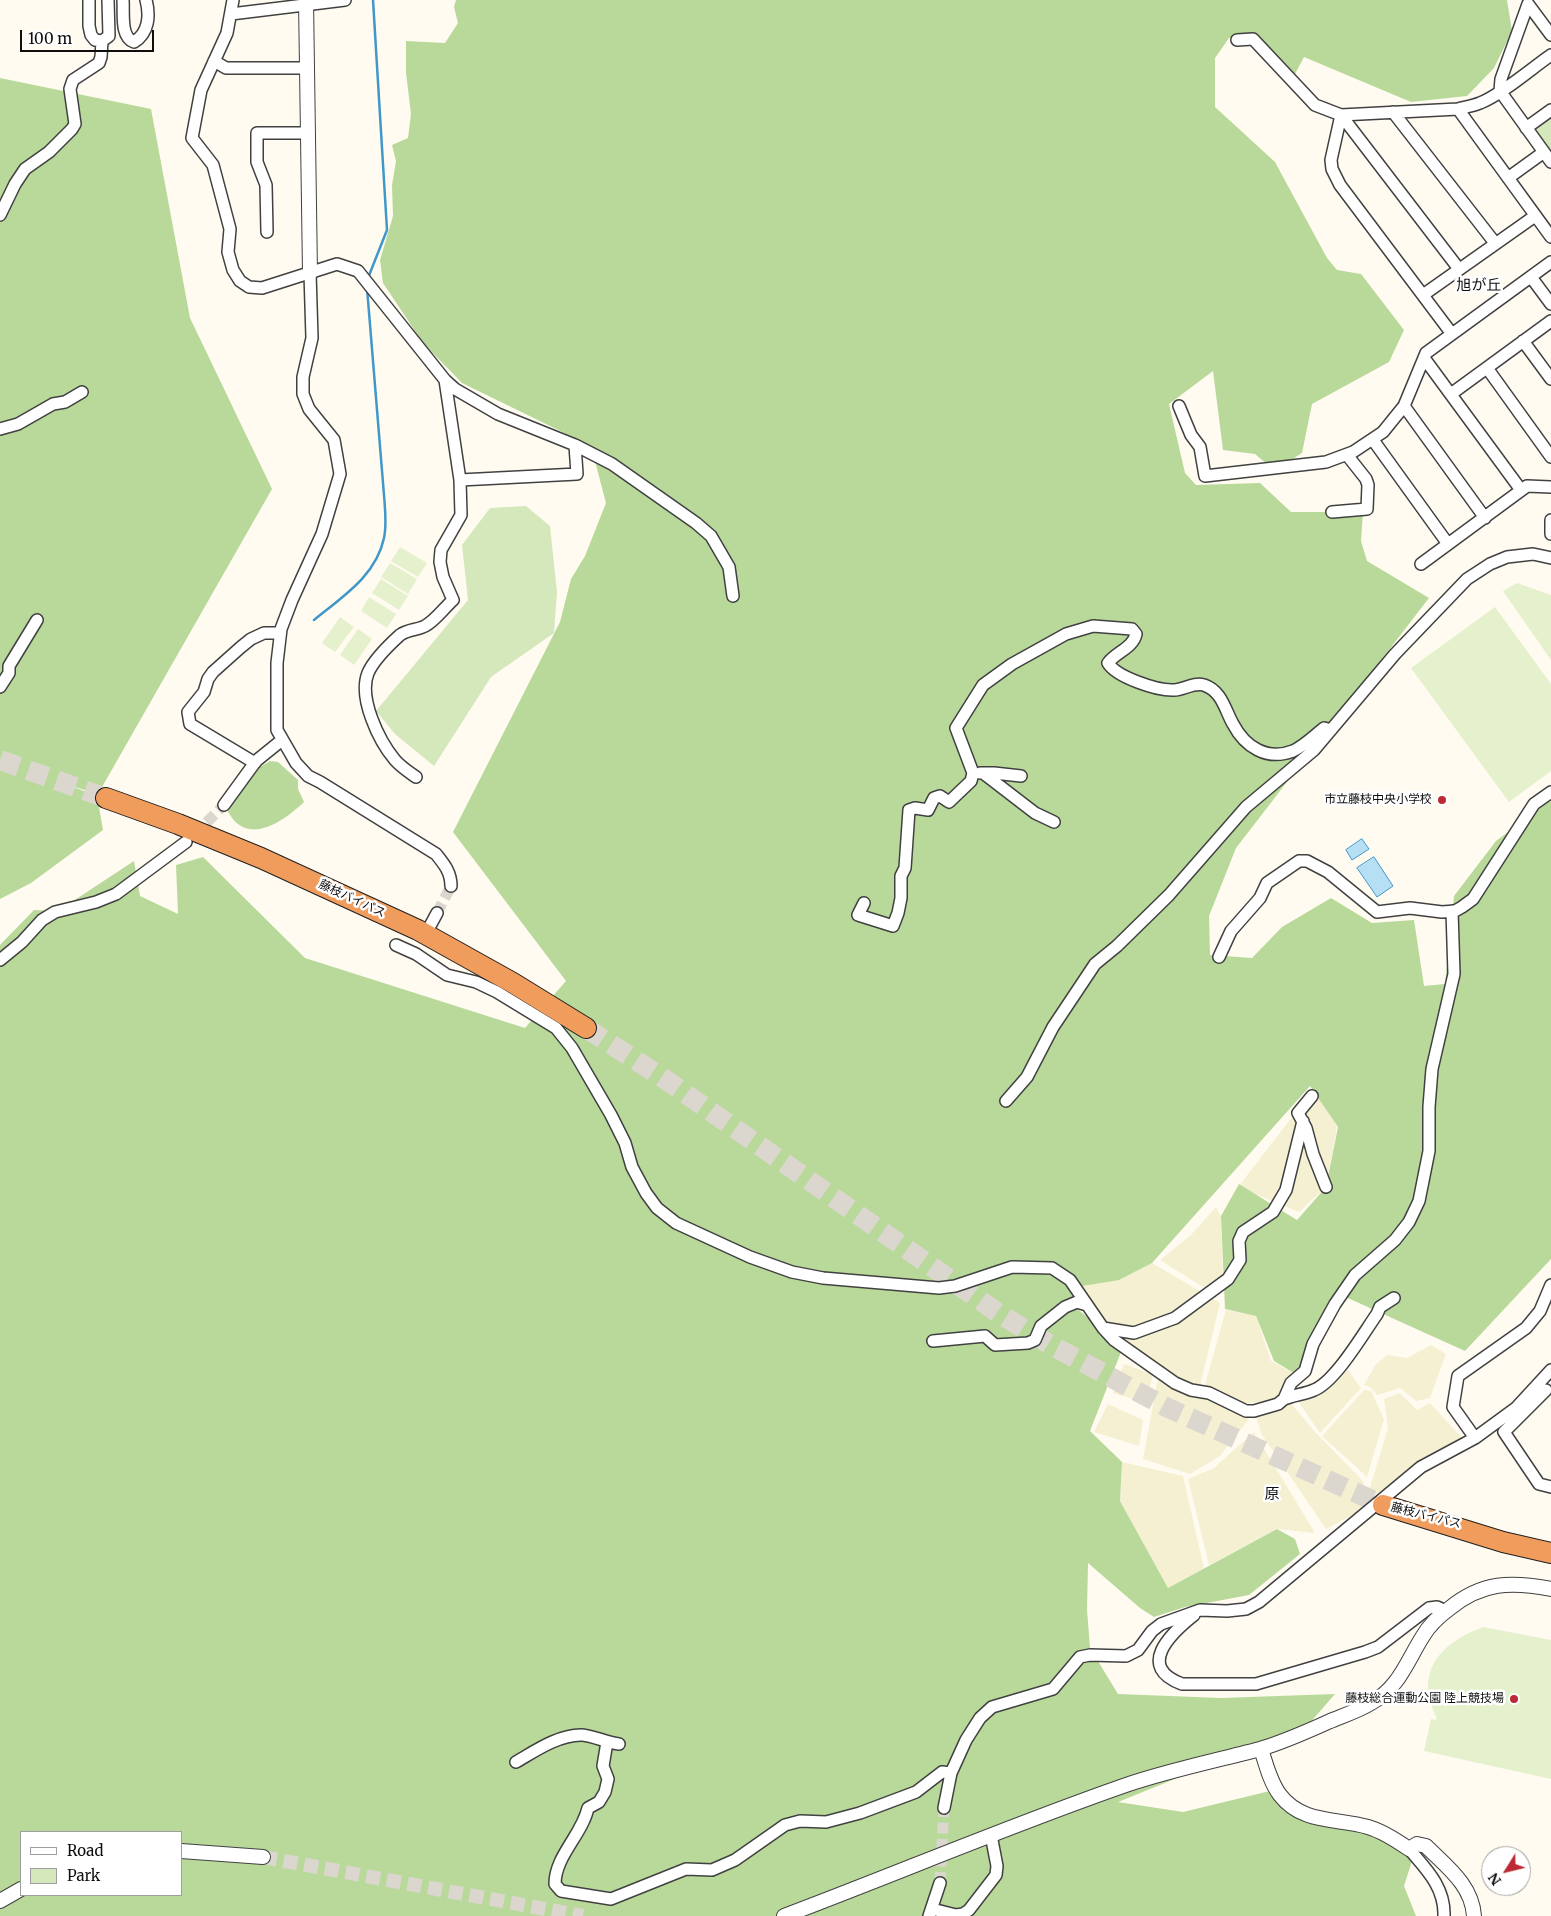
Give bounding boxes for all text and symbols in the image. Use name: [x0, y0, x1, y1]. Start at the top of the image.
scale bar: [22, 20, 156, 52]
text: 100 m: [28, 29, 72, 48]
district label: 旭が丘: [1457, 277, 1501, 295]
place label: 市立藤枝中央小学校: [1324, 793, 1432, 807]
marker: 市立藤枝中央小学校: [1436, 794, 1448, 806]
street label: 藤枝バイパス: [316, 877, 388, 921]
district label: 原: [1265, 1486, 1279, 1504]
street label: 藤枝バイパス: [1389, 1500, 1463, 1532]
place label: 藤枝総合運動公園 陸上競技場: [1345, 1692, 1504, 1706]
marker: 藤枝総合運動公園 陸上競技場: [1508, 1693, 1520, 1705]
legend: [20, 1831, 182, 1896]
text: Road: [67, 1841, 103, 1860]
north arrow: [1481, 1846, 1531, 1896]
text: Park: [67, 1866, 100, 1885]
text: N: [1484, 1869, 1505, 1889]

